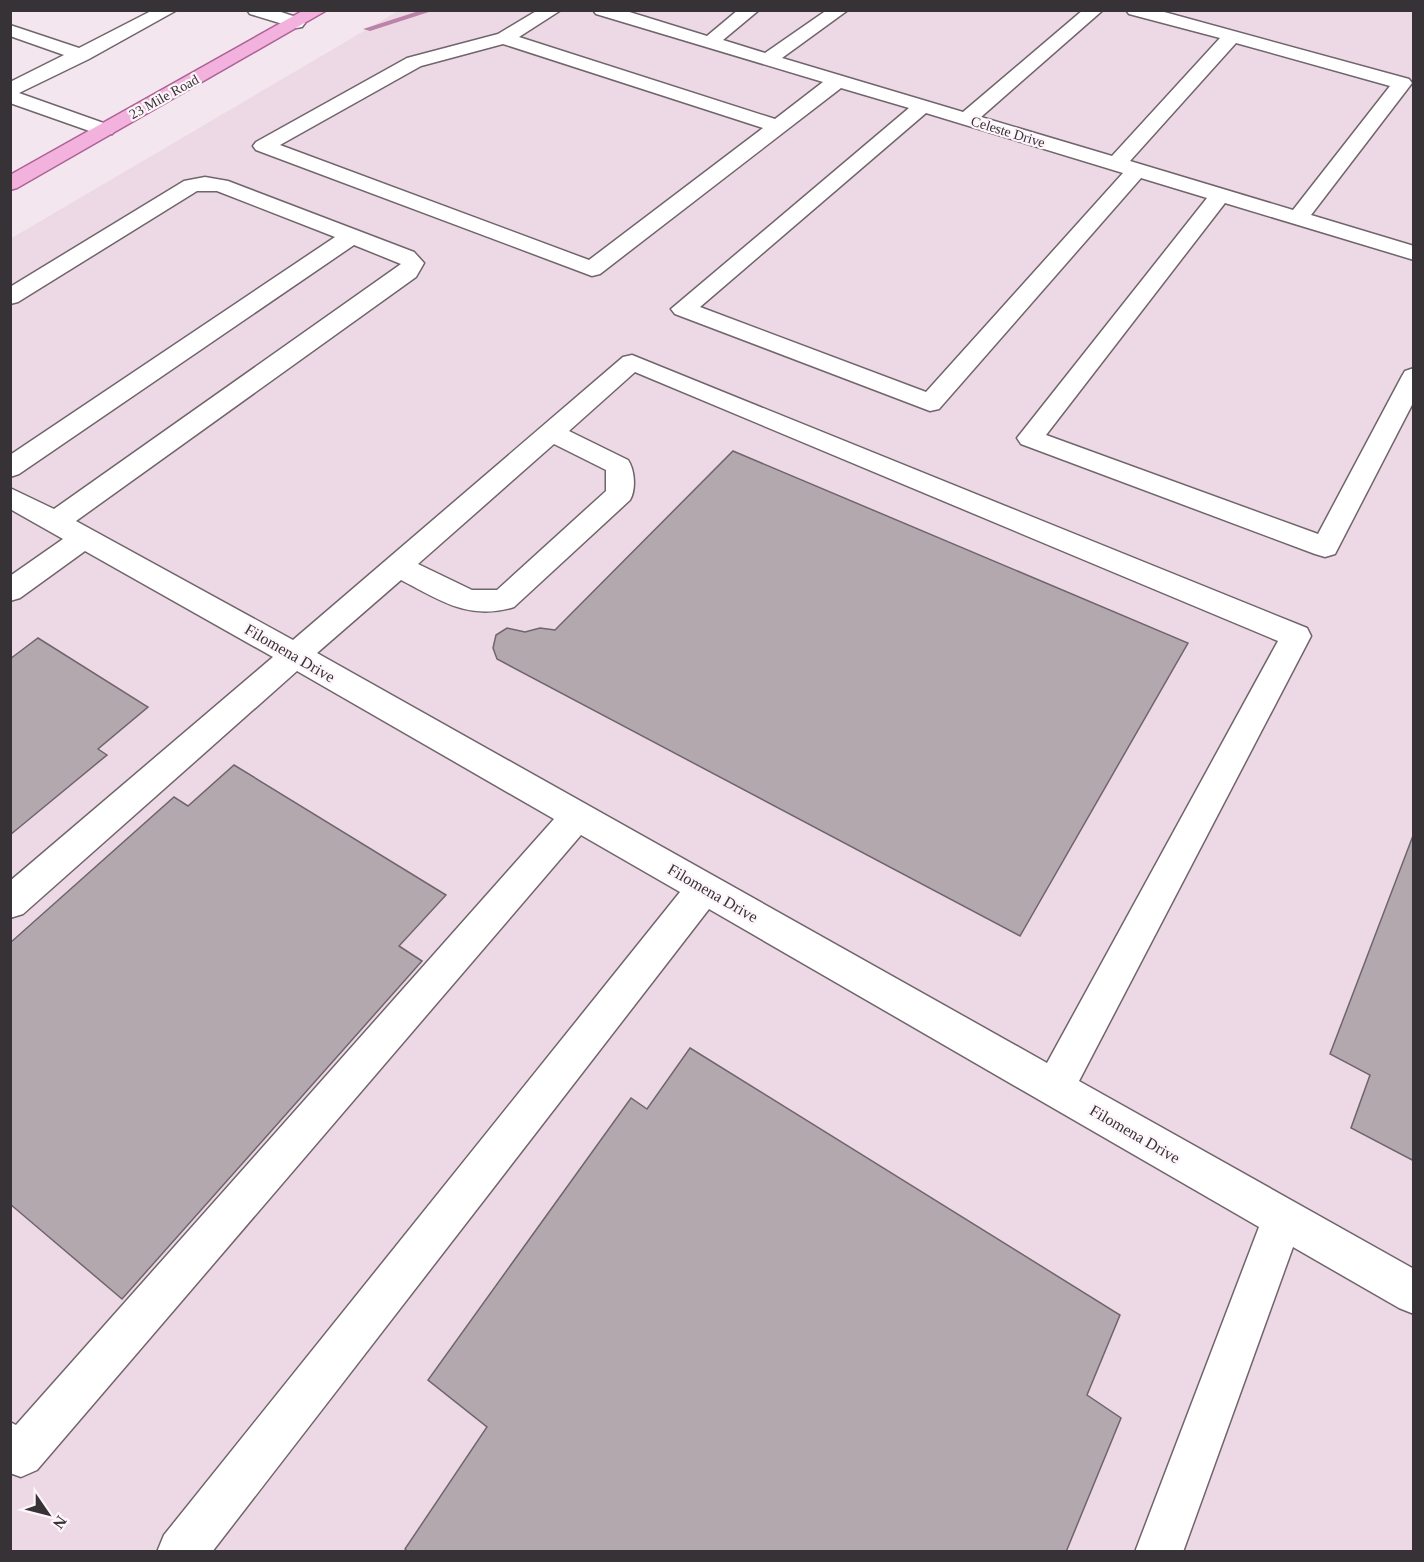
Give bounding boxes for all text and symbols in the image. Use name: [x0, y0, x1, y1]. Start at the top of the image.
street label: 23 Mile Road: [127, 72, 201, 122]
street label: Celeste Drive: [969, 114, 1047, 150]
street label: Filomena Drive: [242, 620, 338, 686]
street label: Filomena Drive: [665, 860, 761, 926]
street label: Filomena Drive: [1087, 1101, 1183, 1167]
north arrow: [18, 1484, 78, 1544]
text: N: [49, 1513, 70, 1532]

